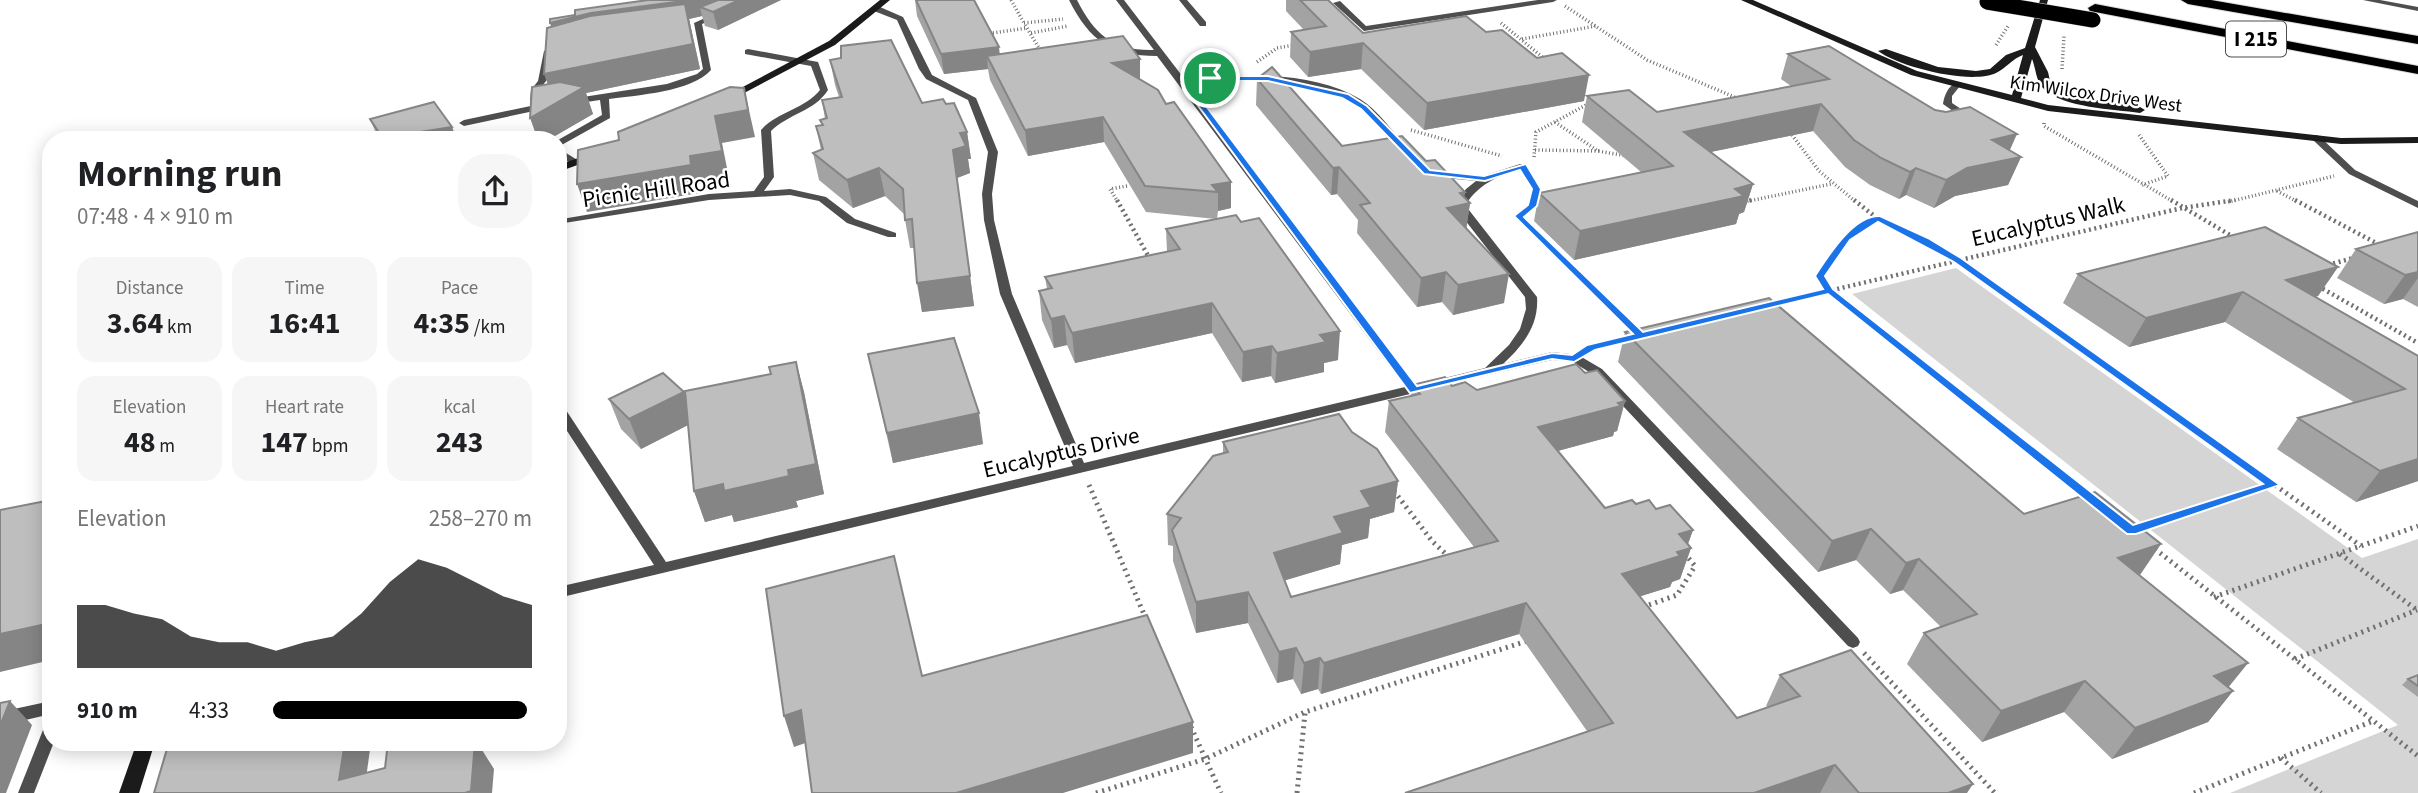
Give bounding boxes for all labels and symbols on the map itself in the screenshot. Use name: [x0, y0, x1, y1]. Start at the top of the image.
road number: I 215: [2226, 22, 2286, 56]
pin: [1180, 48, 1240, 108]
street label: Kim Wilcox Drive West: [2008, 69, 2184, 120]
street label: Picnic Hill Road: [580, 163, 732, 216]
street label: Eucalyptus Walk: [1968, 188, 2129, 255]
street label: Eucalyptus Drive: [980, 418, 1143, 487]

